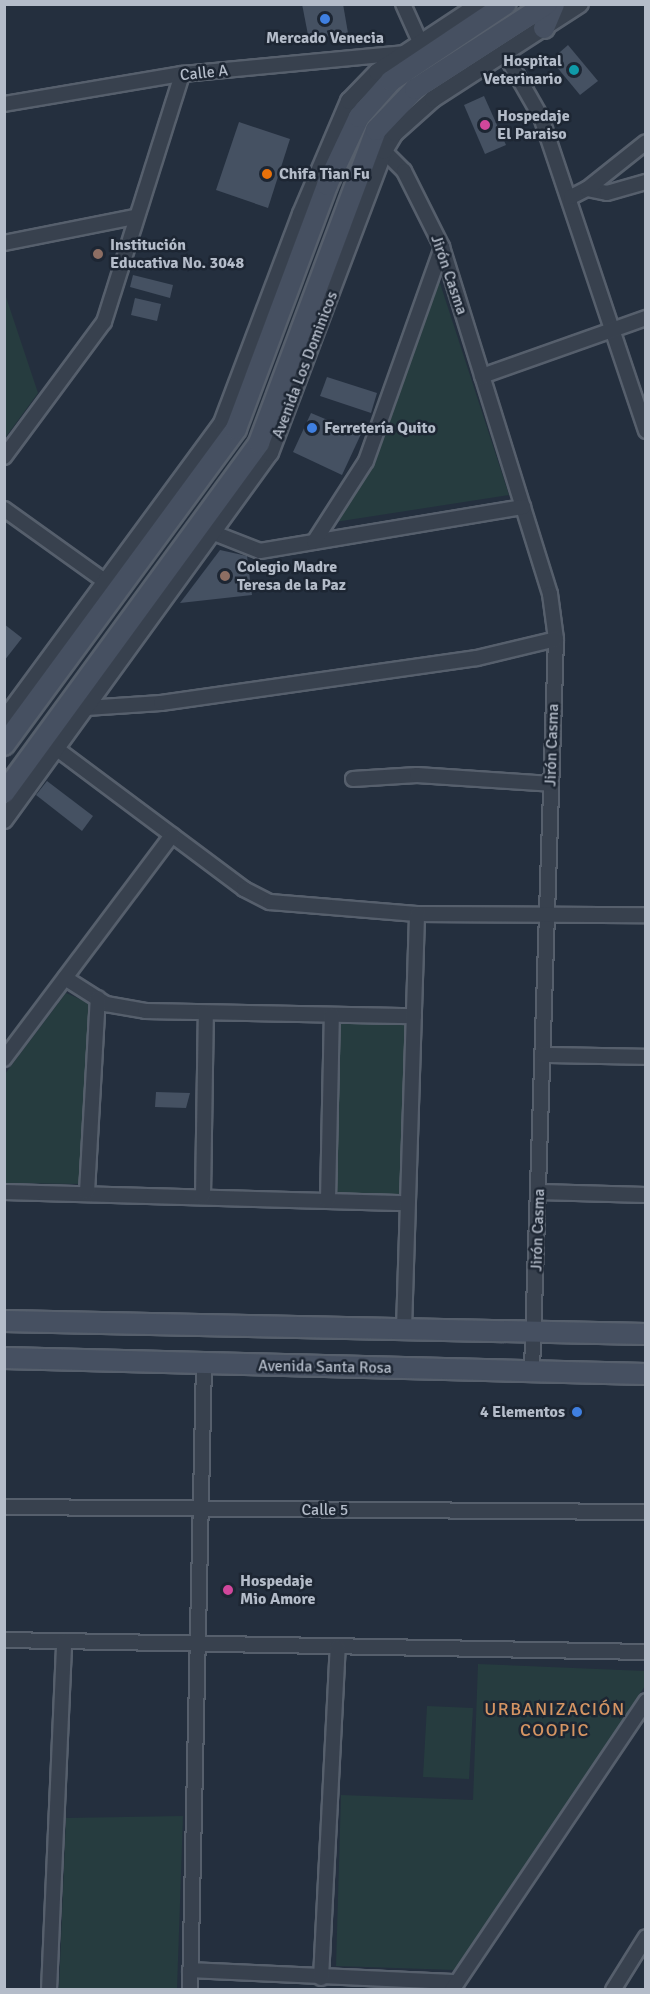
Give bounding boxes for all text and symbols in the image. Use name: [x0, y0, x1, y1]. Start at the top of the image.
marker: Mercado Venecia: [318, 12, 332, 26]
place label: Mercado Venecia: [266, 28, 384, 48]
place label: Hospital Veterinario: [483, 51, 562, 89]
street label: Calle A: [179, 61, 229, 85]
marker: Hospital Veterinario: [567, 63, 581, 77]
place label: Hospedaje El Paraiso: [497, 106, 570, 144]
marker: Hospedaje El Paraiso: [478, 118, 492, 132]
place label: Chifa Tian Fu: [279, 164, 370, 184]
marker: Chifa Tian Fu: [260, 167, 274, 181]
street label: Jirón Casma: [426, 233, 472, 317]
place label: Institución Educativa No. 3048: [110, 235, 244, 273]
marker: Institución Educativa No. 3048: [91, 247, 105, 261]
street label: Avenida Los Dominicos: [268, 289, 342, 441]
place label: Ferretería Quito: [324, 418, 436, 438]
marker: Ferretería Quito: [305, 421, 319, 435]
place label: Colegio Madre Teresa de la Paz: [237, 557, 346, 595]
marker: Colegio Madre Teresa de la Paz: [218, 569, 232, 583]
street label: Jirón Casma: [541, 703, 563, 787]
street label: Jirón Casma: [527, 1188, 549, 1272]
street label: Avenida Santa Rosa: [258, 1356, 392, 1378]
place label: 4 Elementos: [480, 1402, 565, 1422]
marker: 4 Elementos: [570, 1405, 584, 1419]
street label: Calle 5: [302, 1500, 348, 1520]
place label: Hospedaje Mio Amore: [240, 1571, 316, 1609]
marker: Hospedaje Mio Amore: [221, 1583, 235, 1597]
district label: URBANIZACIÓN COOPIC: [484, 1699, 626, 1742]

